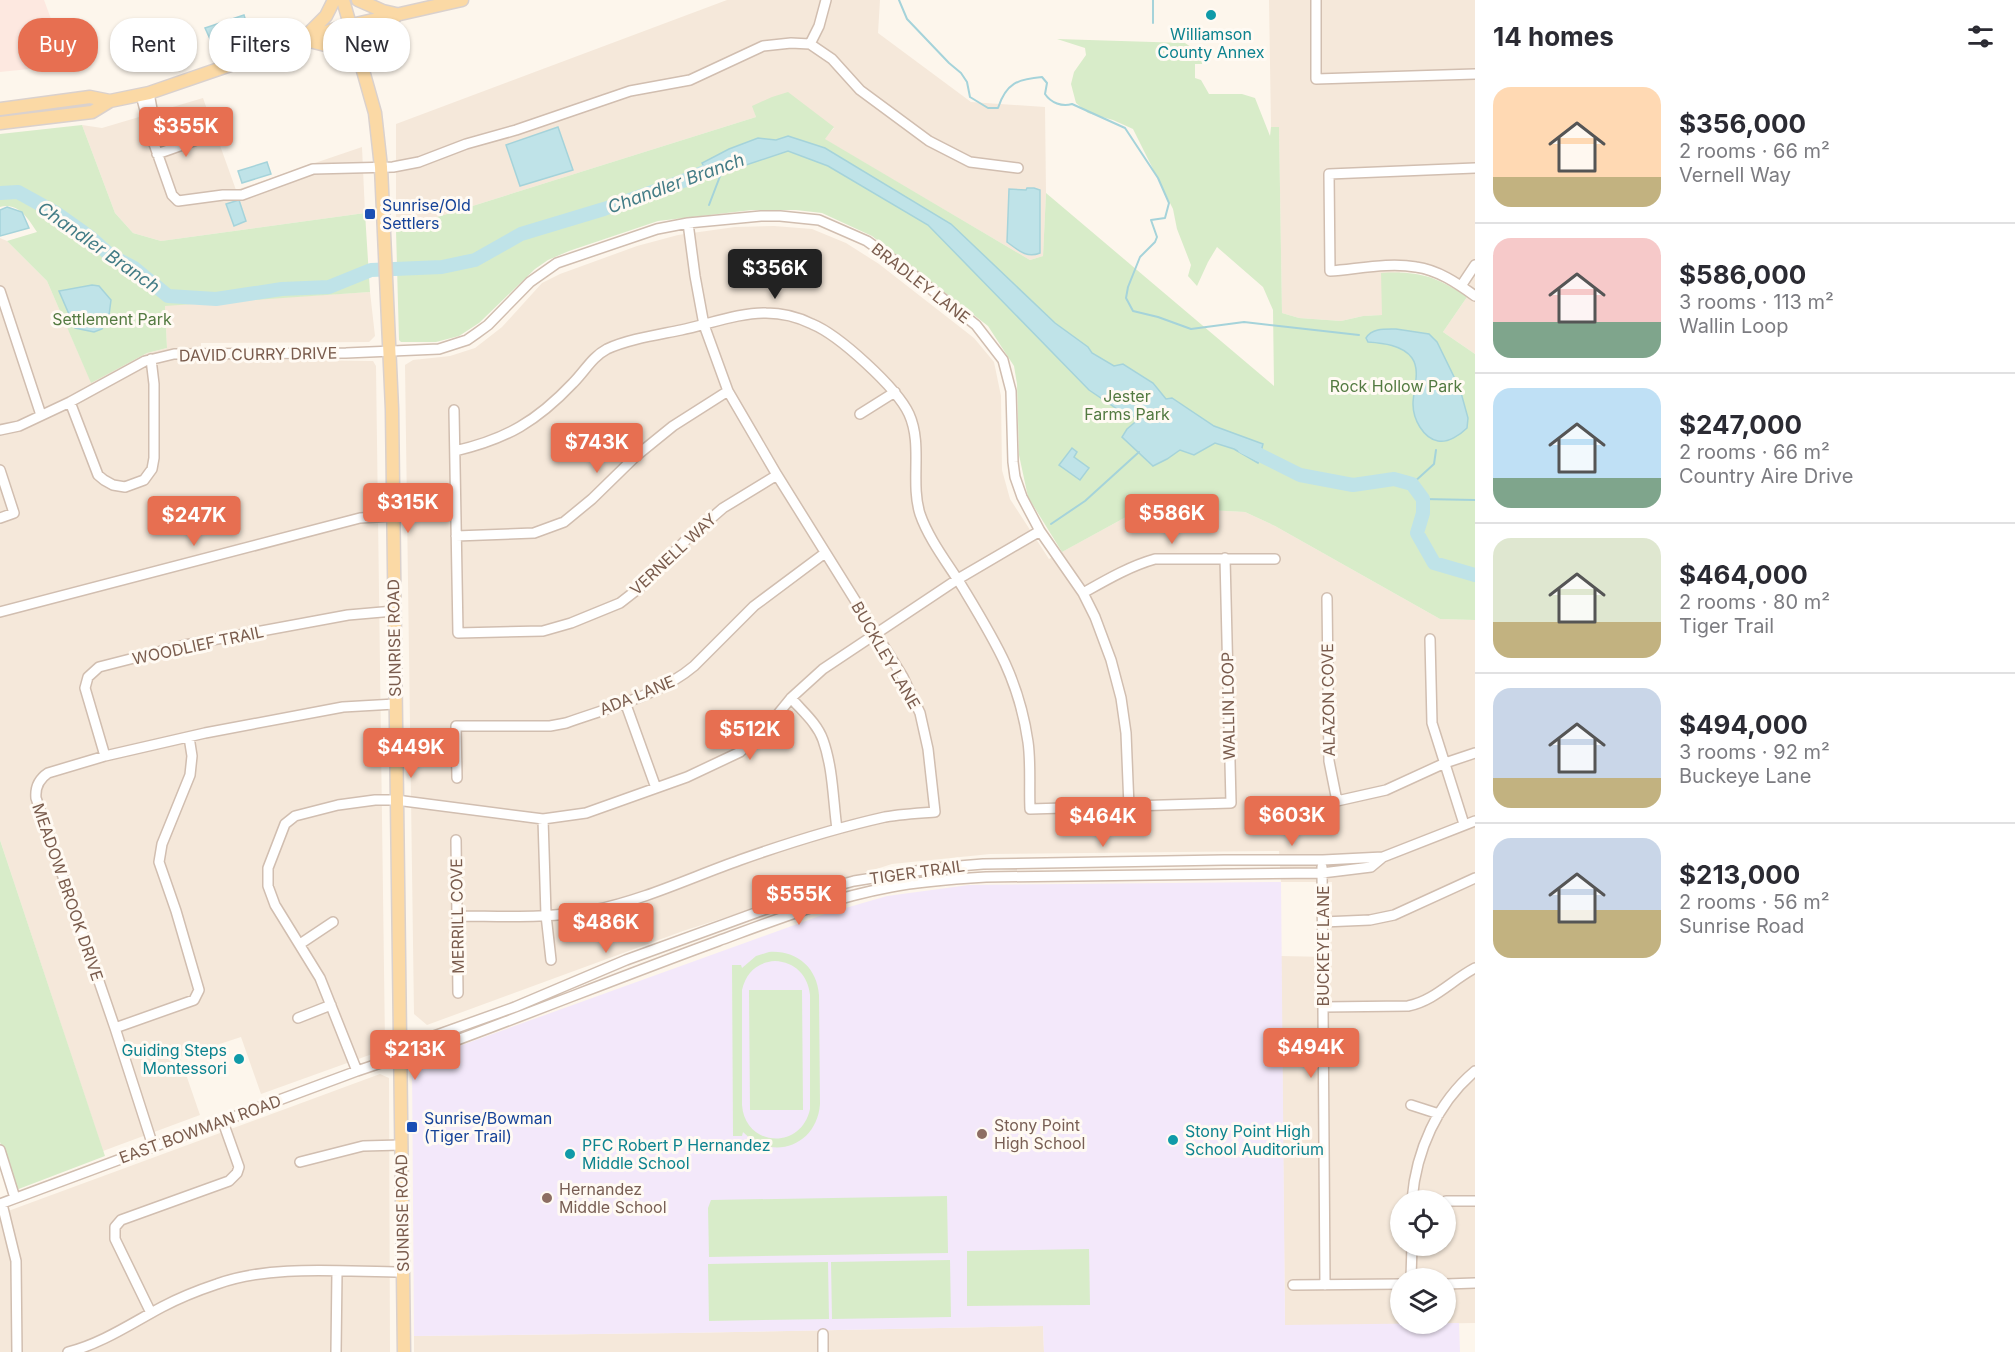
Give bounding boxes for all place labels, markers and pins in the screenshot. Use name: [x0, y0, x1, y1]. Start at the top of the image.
marker: Williamson County Annex: [1204, 8, 1218, 22]
place label: Williamson County Annex: [1158, 24, 1265, 62]
pin: $355K: [144, 107, 228, 158]
place label: Sunrise/Old Settlers: [382, 195, 471, 233]
marker: Sunrise/Old Settlers: [363, 207, 377, 221]
pin: $356K: [733, 249, 817, 300]
pin: $743K: [555, 423, 639, 474]
pin: $315K: [366, 483, 450, 534]
pin: $586K: [1130, 494, 1214, 545]
pin: $247K: [152, 496, 236, 547]
pin: $512K: [708, 710, 792, 761]
pin: $449K: [369, 728, 453, 779]
pin: $603K: [1250, 796, 1334, 847]
pin: $464K: [1061, 797, 1145, 848]
pin: $555K: [757, 875, 841, 926]
pin: $486K: [564, 903, 648, 954]
pin: $494K: [1269, 1028, 1353, 1079]
pin: $213K: [373, 1030, 457, 1081]
place label: Guiding Steps Montessori: [121, 1040, 227, 1078]
marker: Guiding Steps Montessori: [232, 1052, 246, 1066]
place label: Sunrise/Bowman (Tiger Trail): [424, 1108, 552, 1146]
place label: Stony Point High School: [994, 1115, 1085, 1153]
marker: Sunrise/Bowman (Tiger Trail): [405, 1120, 419, 1134]
place label: Stony Point High School Auditorium: [1185, 1121, 1324, 1159]
marker: Stony Point High School: [975, 1127, 989, 1141]
marker: Stony Point High School Auditorium: [1166, 1133, 1180, 1147]
place label: PFC Robert P Hernandez Middle School: [582, 1135, 770, 1173]
marker: PFC Robert P Hernandez Middle School: [563, 1147, 577, 1161]
place label: Hernandez Middle School: [559, 1179, 667, 1217]
marker: Hernandez Middle School: [540, 1191, 554, 1205]

